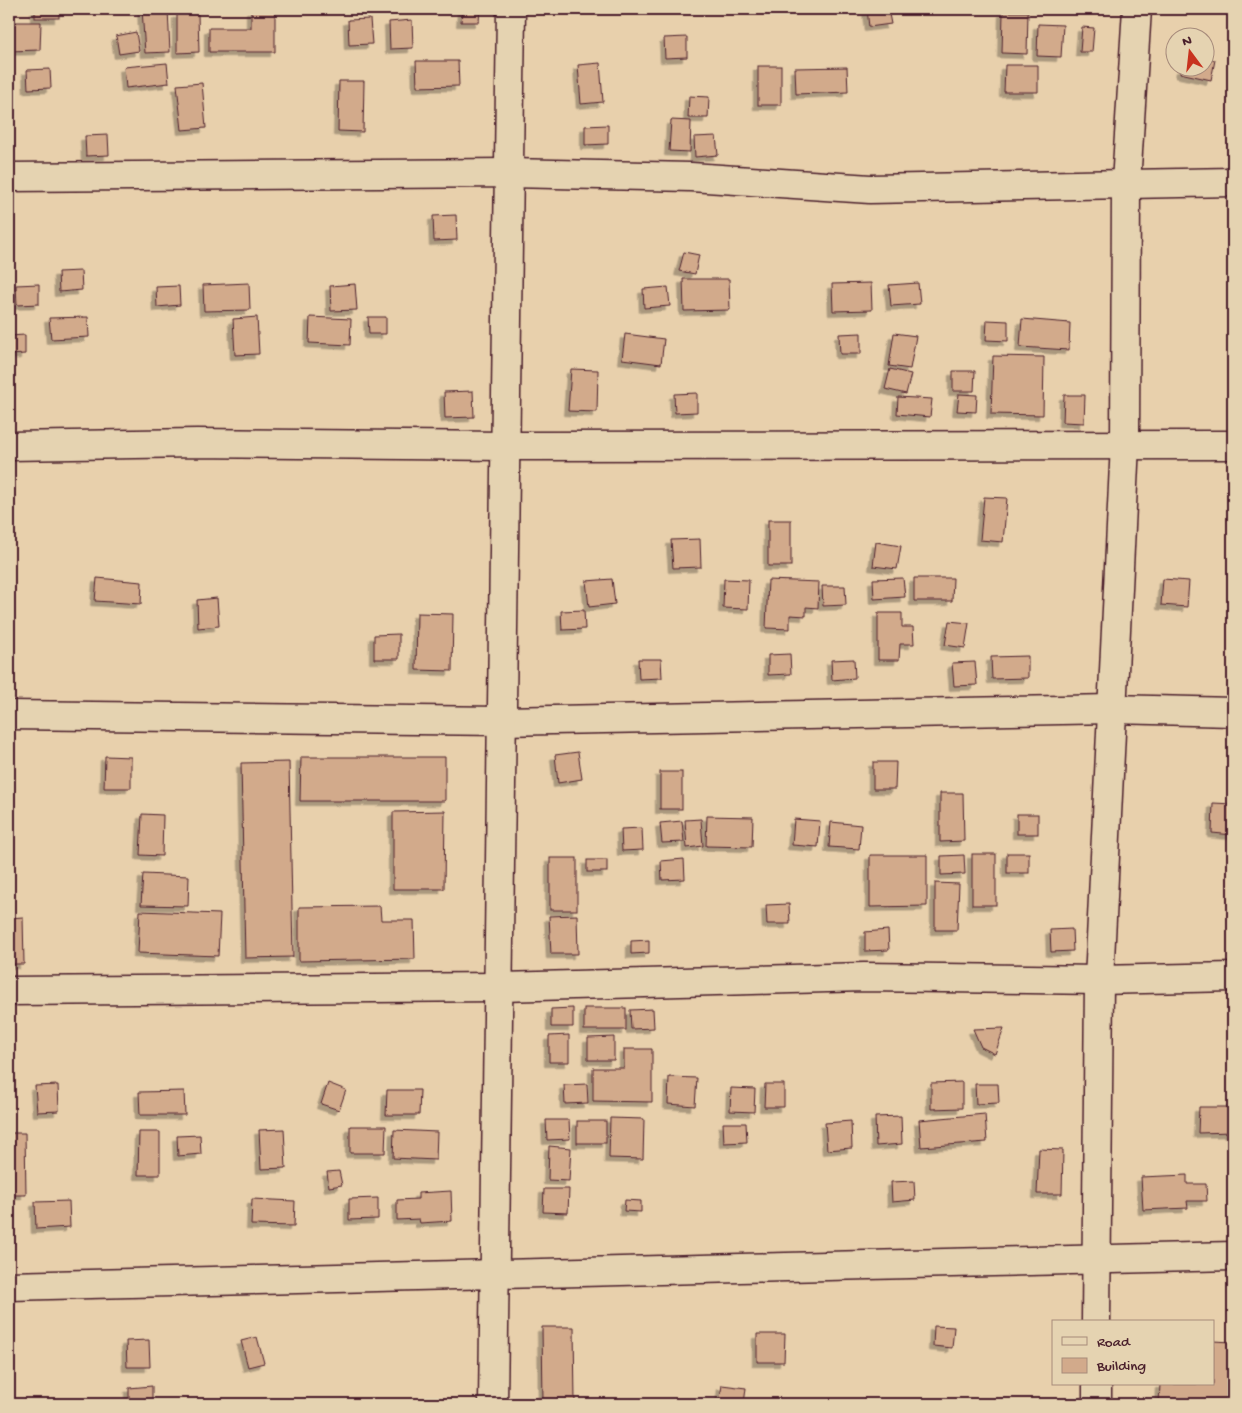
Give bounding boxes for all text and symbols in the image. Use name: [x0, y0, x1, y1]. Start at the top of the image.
north arrow: [1164, 28, 1214, 78]
text: N: [1181, 32, 1194, 51]
legend: [1052, 1320, 1214, 1386]
text: Road: [1097, 1334, 1131, 1352]
text: Building: [1096, 1358, 1146, 1376]

